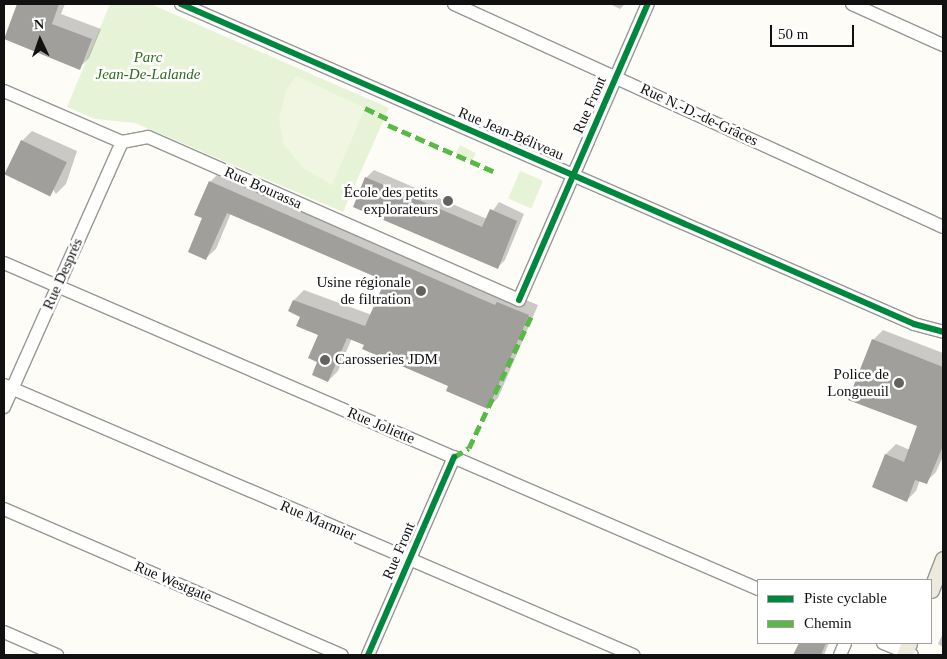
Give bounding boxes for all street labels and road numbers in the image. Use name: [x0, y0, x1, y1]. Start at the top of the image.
street label: Rue Front: [569, 74, 611, 136]
street label: Rue N.-D.-de-Grâces: [637, 80, 761, 150]
street label: Rue Jean-Béliveau: [456, 104, 566, 164]
street label: Rue Bourassa: [221, 163, 305, 213]
street label: Rue Després: [39, 236, 87, 312]
street label: Rue Joliette: [345, 404, 417, 448]
street label: Rue Marmier: [277, 497, 359, 545]
street label: Rue Front: [379, 520, 419, 582]
street label: Rue Westgate: [132, 558, 214, 606]

